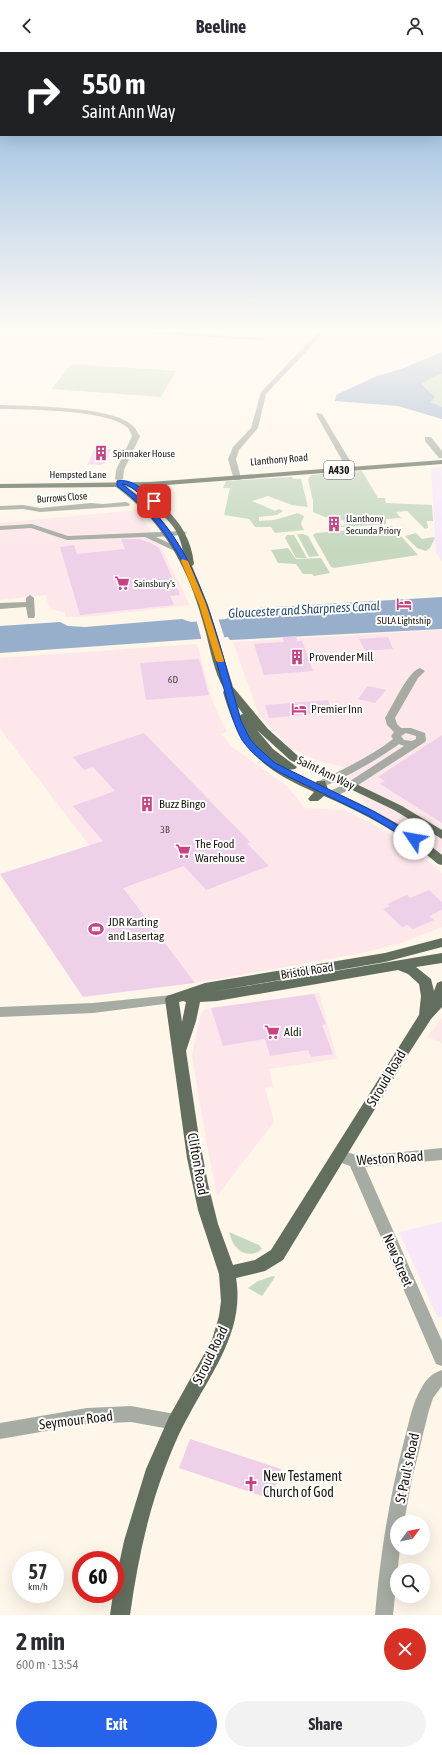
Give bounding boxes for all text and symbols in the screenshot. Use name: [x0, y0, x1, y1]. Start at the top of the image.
icon: back: [16, 15, 38, 37]
icon: person: [404, 15, 426, 37]
text: Beeline: [196, 16, 246, 37]
icon: right: [16, 68, 68, 120]
text: 550 m: [82, 68, 145, 100]
text: Saint Ann Way: [82, 101, 176, 122]
building icon: Spinnaker House: [92, 444, 110, 462]
place label: Spinnaker House: [113, 448, 176, 459]
street label: Llanthony Road: [250, 451, 309, 467]
road number: A430: [324, 461, 354, 479]
street label: Hempsted Lane: [49, 469, 107, 480]
pin: [137, 484, 171, 518]
street label: Burrows Close: [36, 490, 88, 505]
icon: arrive: [143, 490, 165, 512]
place label: Llanthony Secunda Priory: [346, 513, 401, 536]
building icon: Llanthony Secunda Priory: [325, 515, 343, 533]
supermarket icon: Sainsbury's: [113, 574, 131, 592]
place label: Sainsbury's: [134, 578, 176, 589]
hotel icon: SULA Lightship: [395, 595, 413, 613]
water label: Gloucester and Sharpness Canal: [228, 598, 380, 621]
place label: SULA Lightship: [377, 615, 431, 626]
building icon: Provender Mill: [288, 648, 306, 666]
place label: Provender Mill: [309, 650, 374, 664]
house number: 6D: [168, 674, 179, 685]
hotel icon: Premier Inn: [290, 700, 308, 718]
place label: Premier Inn: [311, 702, 363, 716]
street label: Saint Ann Way: [295, 753, 357, 793]
building icon: Buzz Bingo: [138, 795, 156, 813]
place label: Buzz Bingo: [159, 797, 206, 811]
position arrow: [393, 818, 435, 860]
house number: 3B: [160, 824, 170, 835]
place label: The Food Warehouse: [195, 837, 245, 865]
supermarket icon: The Food Warehouse: [174, 842, 192, 860]
place label: JDR Karting and Lasertag: [108, 915, 165, 943]
sports icon: JDR Karting and Lasertag: [87, 920, 105, 938]
street label: Bristol Road: [280, 960, 334, 982]
supermarket icon: Aldi: [263, 1023, 281, 1041]
place label: Aldi: [284, 1025, 301, 1039]
street label: Stroud Road: [363, 1047, 409, 1109]
street label: Clifton Road: [185, 1132, 211, 1196]
street label: Weston Road: [356, 1148, 424, 1168]
street label: New Street: [380, 1231, 416, 1289]
street label: Stroud Road: [189, 1323, 231, 1387]
street label: Seymour Road: [38, 1408, 114, 1432]
street label: St Paul's Road: [392, 1431, 422, 1505]
place label: New Testament Church of God: [263, 1468, 342, 1500]
church icon: New Testament Church of God: [242, 1475, 260, 1493]
north arrow: [390, 1515, 430, 1555]
map controls: [390, 1515, 430, 1603]
speed limit sign: 60: [72, 1551, 124, 1603]
text: 57: [29, 1560, 47, 1583]
button: search: [390, 1563, 430, 1603]
text: km/h: [28, 1581, 48, 1592]
text: 2 min: [16, 1628, 65, 1655]
button: close: [384, 1628, 426, 1670]
text: 600 m · 13:54: [16, 1657, 79, 1672]
button: Exit: [16, 1701, 217, 1747]
button: Share: [225, 1701, 426, 1747]

